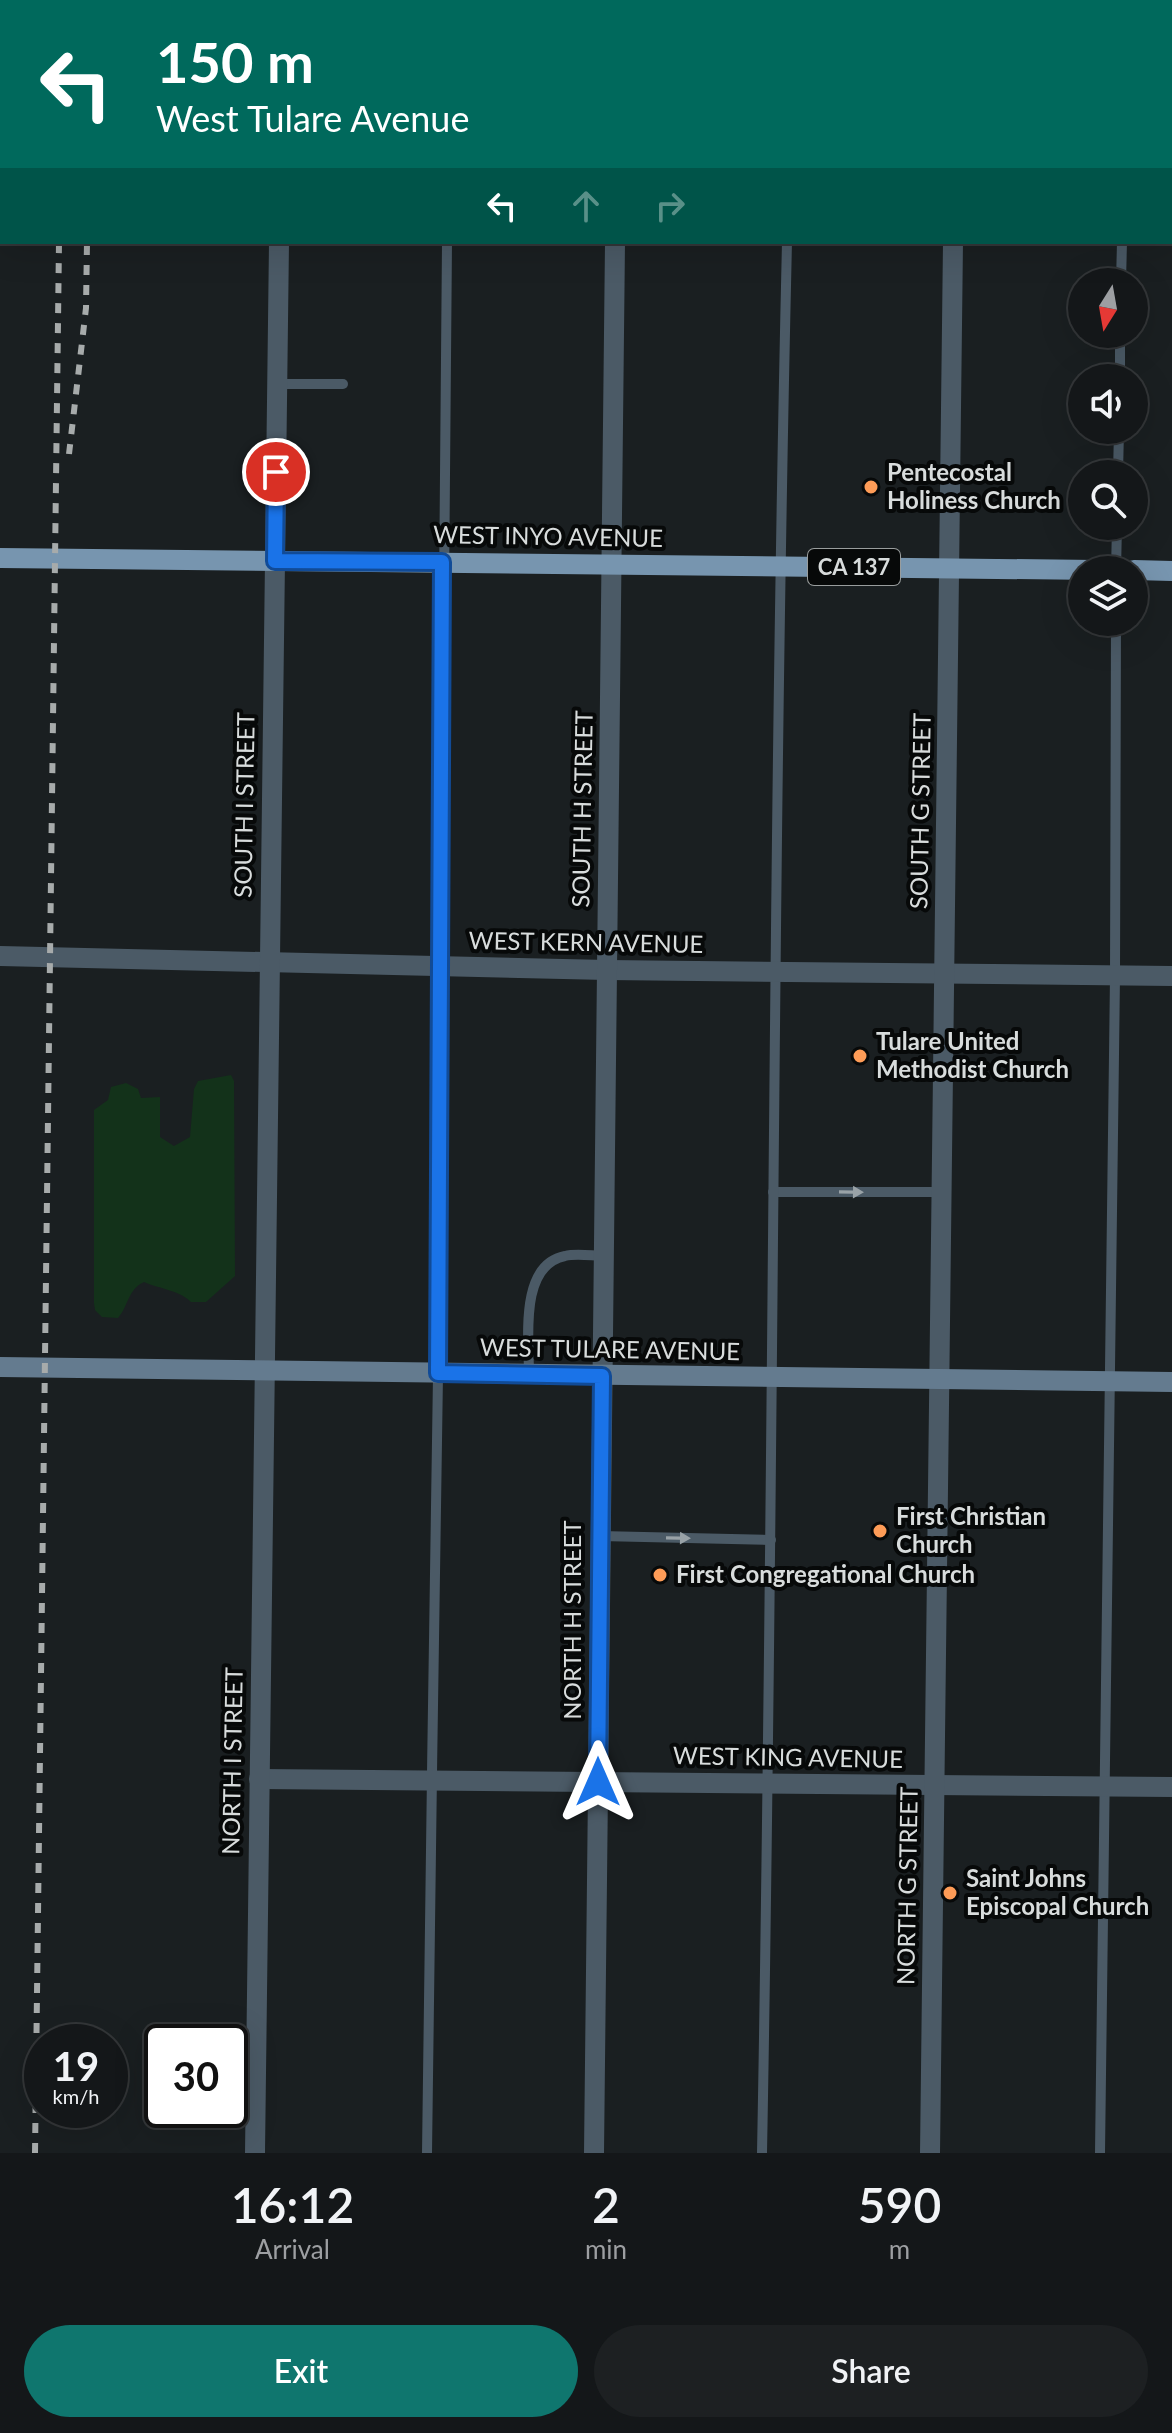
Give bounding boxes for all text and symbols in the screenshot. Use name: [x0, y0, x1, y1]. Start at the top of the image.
text: 150 m: [156, 28, 314, 95]
icon: left: [24, 32, 128, 136]
text: West Tulare Avenue: [156, 96, 469, 140]
icon: left: [480, 184, 524, 228]
icon: ahead: [564, 184, 608, 228]
icon: right: [648, 184, 692, 228]
north arrow: [1068, 268, 1148, 348]
map controls: [1068, 268, 1148, 636]
button: sound: [1068, 364, 1148, 444]
pin: [242, 438, 310, 506]
icon: arrive: [254, 450, 298, 494]
place label: Pentecostal Holiness Church: [887, 457, 1061, 514]
button: search: [1068, 460, 1148, 540]
marker: Pentecostal Holiness Church: [862, 478, 880, 496]
street label: WEST INYO AVENUE: [433, 519, 663, 552]
road number: CA 137: [808, 549, 900, 585]
button: layers: [1068, 556, 1148, 636]
street label: SOUTH H STREET: [565, 710, 598, 908]
street label: SOUTH I STREET: [227, 712, 260, 898]
street label: SOUTH G STREET: [903, 713, 936, 909]
street label: WEST KERN AVENUE: [468, 925, 704, 958]
place label: Tulare United Methodist Church: [876, 1026, 1069, 1083]
marker: Tulare United Methodist Church: [851, 1047, 869, 1065]
one-way arrow: [839, 1185, 864, 1198]
street label: WEST TULARE AVENUE: [480, 1332, 740, 1365]
place label: First Christian Church: [896, 1501, 1046, 1558]
street label: NORTH H STREET: [557, 1520, 586, 1720]
marker: First Christian Church: [871, 1522, 889, 1540]
one-way arrow: [666, 1532, 691, 1544]
place label: First Congregational Church: [676, 1559, 975, 1588]
marker: First Congregational Church: [651, 1566, 669, 1584]
street label: NORTH I STREET: [215, 1667, 248, 1855]
position arrow: [556, 1740, 640, 1824]
street label: WEST KING AVENUE: [673, 1740, 903, 1773]
street label: NORTH G STREET: [890, 1787, 923, 1985]
place label: Saint Johns Episcopal Church: [966, 1863, 1149, 1920]
marker: Saint Johns Episcopal Church: [941, 1884, 959, 1902]
speed limit sign: 30: [144, 2024, 248, 2128]
text: 19: [53, 2042, 99, 2090]
text: km/h: [53, 2084, 99, 2108]
text: 16:12: [231, 2176, 354, 2233]
text: 2: [592, 2176, 620, 2233]
text: 590: [858, 2176, 941, 2233]
text: Arrival: [255, 2233, 330, 2265]
text: min: [585, 2233, 627, 2265]
text: m: [889, 2233, 910, 2265]
button: Exit: [24, 2325, 578, 2417]
button: Share: [594, 2325, 1148, 2417]

